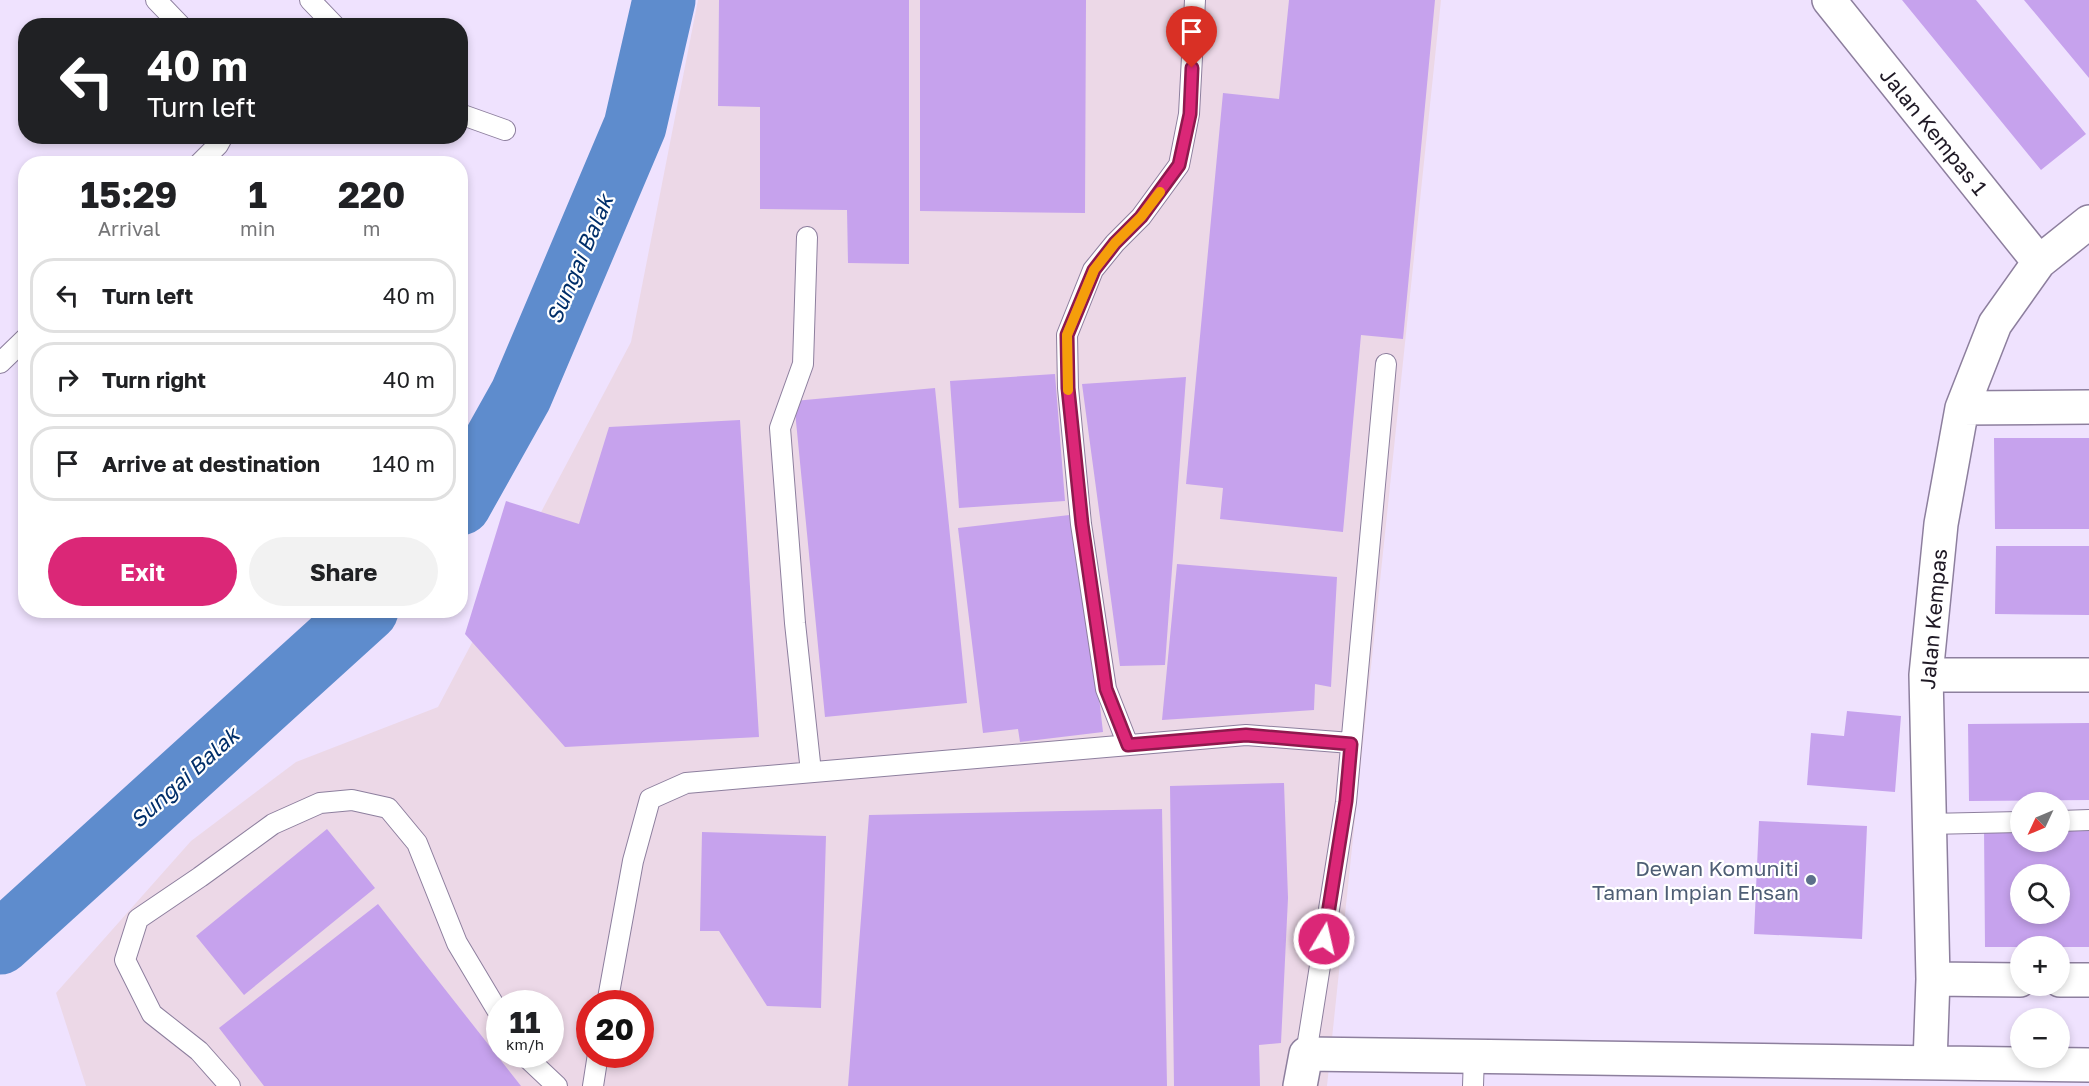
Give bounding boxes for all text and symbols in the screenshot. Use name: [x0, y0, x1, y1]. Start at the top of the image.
pin: [1166, 6, 1217, 68]
icon: arrive: [1175, 15, 1208, 48]
text: 40 m: [147, 40, 248, 90]
icon: left: [48, 42, 126, 120]
street label: Jalan Kempas 1: [1875, 62, 1993, 200]
text: Turn left: [147, 91, 256, 123]
text: 15:29: [81, 173, 177, 216]
text: 1: [248, 173, 267, 216]
text: 220: [338, 173, 405, 216]
water label: Sungai Balak: [540, 188, 619, 327]
text: Arrival: [98, 216, 160, 240]
text: min: [240, 216, 275, 240]
text: m: [363, 216, 381, 240]
icon: left: [51, 279, 84, 312]
text: Turn left: [102, 282, 193, 309]
text: 40 m: [383, 282, 435, 309]
icon: right: [51, 363, 84, 396]
text: Turn right: [102, 366, 206, 393]
text: 40 m: [383, 366, 435, 393]
icon: arrive: [51, 447, 84, 480]
text: Arrive at destination: [102, 450, 320, 477]
text: 140 m: [372, 450, 435, 477]
button: Exit: [48, 537, 237, 606]
button: Share: [249, 537, 438, 606]
street label: Jalan Kempas: [1914, 548, 1952, 690]
water label: Sungai Balak: [124, 719, 246, 833]
north arrow: [2010, 792, 2070, 852]
map controls: [2010, 792, 2070, 1068]
place label: Dewan Komuniti Taman Impian Ehsan: [1592, 855, 1799, 905]
button: search: [2010, 864, 2070, 924]
marker: Dewan Komuniti Taman Impian Ehsan: [1804, 873, 1818, 887]
position arrow: [1292, 907, 1356, 971]
button: +: [2010, 936, 2070, 996]
speed limit sign: 20: [576, 990, 654, 1068]
text: 11: [510, 1004, 540, 1040]
button: −: [2010, 1008, 2070, 1068]
text: km/h: [506, 1035, 544, 1053]

